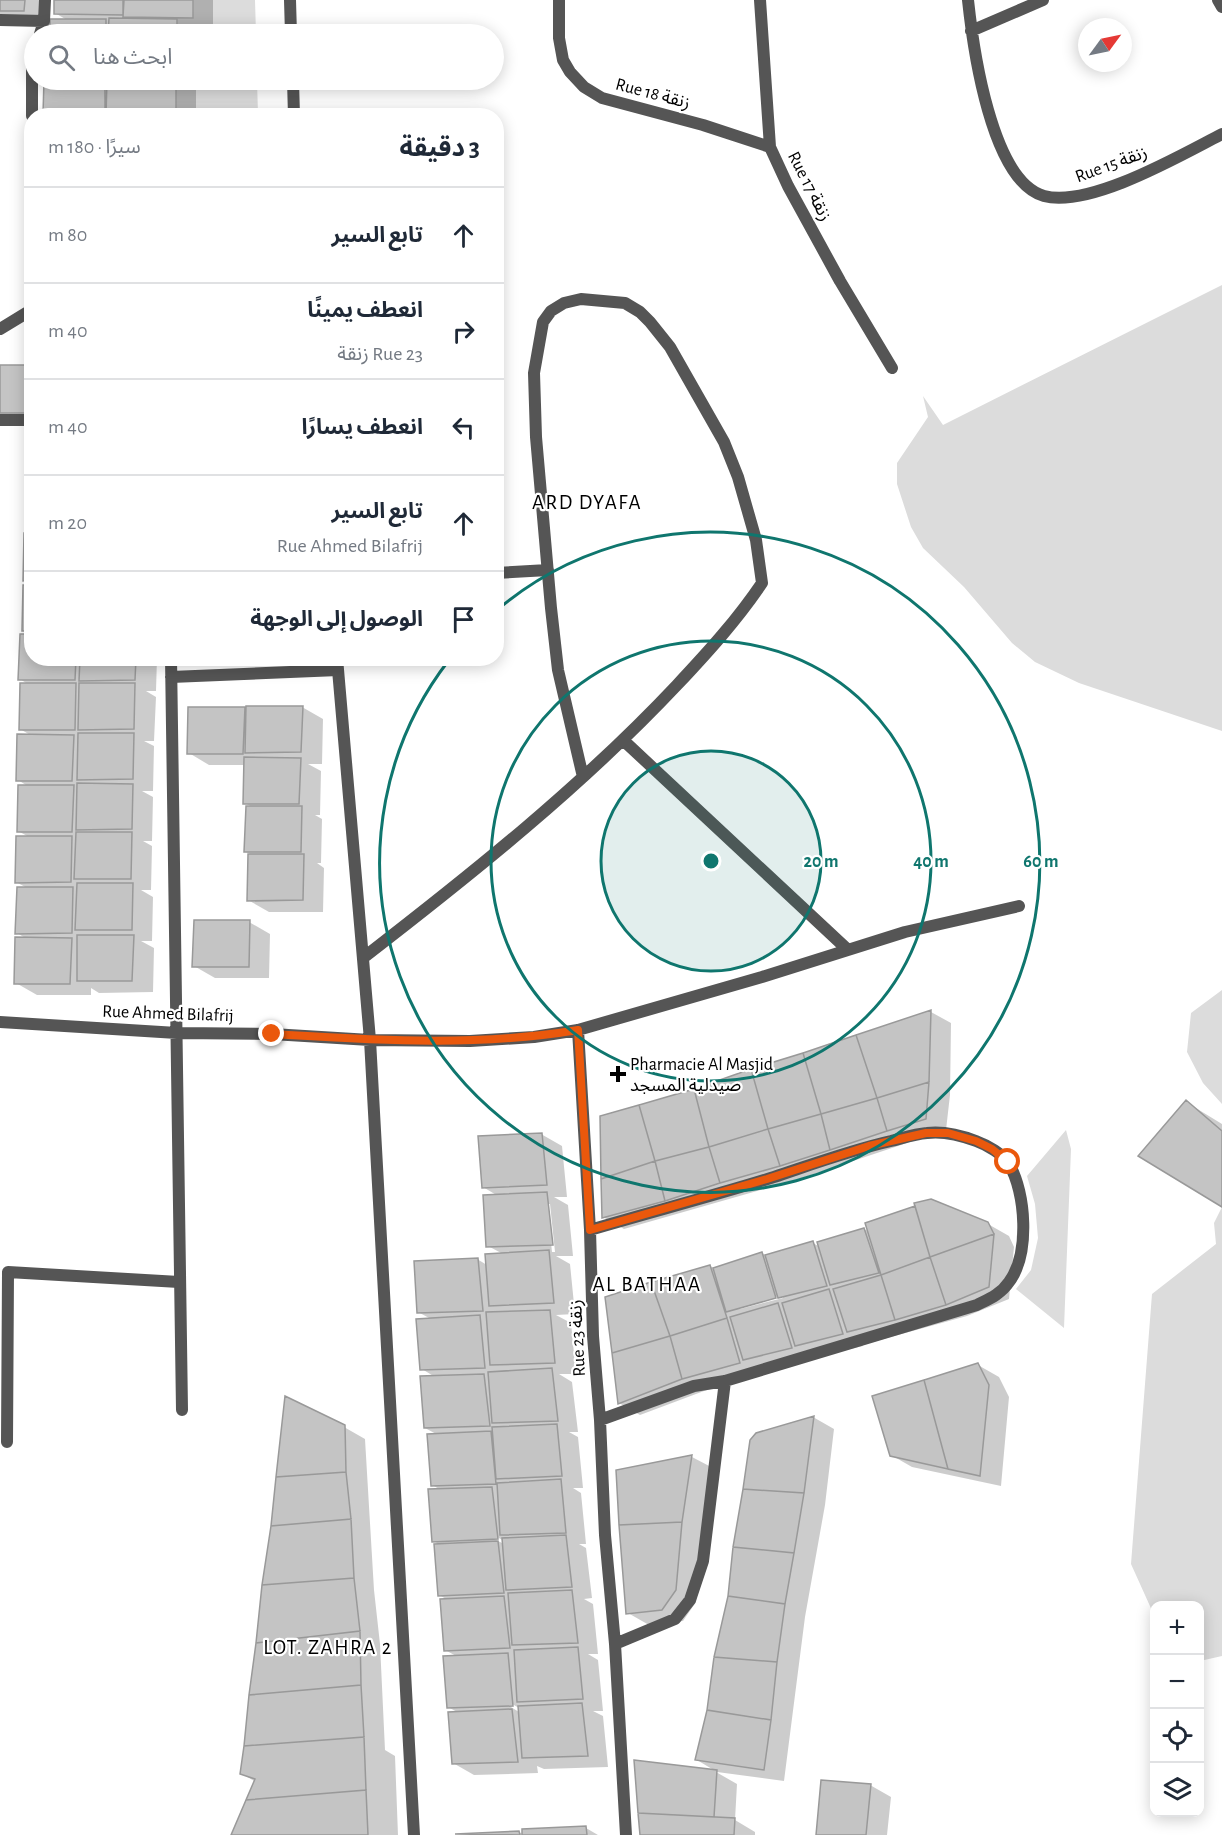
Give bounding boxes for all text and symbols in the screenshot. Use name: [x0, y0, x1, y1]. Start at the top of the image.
north arrow: [1078, 18, 1132, 72]
search box: [24, 24, 504, 90]
icon: search: [45, 41, 78, 74]
text: ابحث هنا: [93, 46, 172, 68]
street label: Rue 18 زنقة: [613, 75, 692, 114]
text: 3 دقيقة: [399, 135, 480, 161]
text: سيرًا · 180 m: [48, 137, 141, 157]
street label: Rue 15 زنقة: [1073, 144, 1150, 187]
street label: Rue 17 زنقة: [783, 149, 834, 225]
icon: ahead: [447, 219, 480, 252]
text: تابع السير: [331, 224, 423, 246]
text: 80 m: [48, 225, 87, 245]
text: انعطف يمينًا: [307, 299, 423, 321]
icon: right: [447, 315, 480, 348]
text: 40 m: [48, 321, 88, 341]
text: Rue 23 زنقة: [337, 344, 423, 364]
icon: left: [447, 411, 480, 444]
text: انعطف يسارًا: [301, 416, 423, 438]
text: 40 m: [48, 417, 88, 437]
district label: ARD DYAFA: [532, 492, 642, 513]
text: تابع السير: [331, 500, 423, 522]
icon: ahead: [447, 507, 480, 540]
text: 20 m: [48, 513, 87, 533]
text: Rue Ahmed Bilafrij: [277, 536, 423, 556]
icon: arrive: [447, 603, 480, 636]
text: الوصول إلى الوجهة: [250, 608, 423, 630]
centre of rings: [701, 851, 721, 871]
text: 20 m: [803, 853, 839, 871]
text: 40 m: [913, 853, 949, 871]
text: 60 m: [1023, 853, 1059, 871]
street label: Rue Ahmed Bilafrij: [102, 1003, 234, 1025]
route end: [258, 1020, 284, 1046]
place label: Pharmacie Al Masjid صيدلية المسجد: [630, 1056, 773, 1095]
marker: Pharmacie Al Masjid صيدلية المسجد: [611, 1067, 625, 1081]
route start: [994, 1148, 1020, 1174]
district label: AL BATHAA: [592, 1274, 702, 1295]
street label: Rue 23 زنقة: [567, 1299, 590, 1377]
map controls: [1150, 1601, 1204, 1817]
button: +: [1150, 1601, 1204, 1655]
district label: LOT. ZAHRA 2: [263, 1637, 393, 1658]
button: −: [1150, 1655, 1204, 1709]
button: locate: [1150, 1709, 1204, 1763]
button: layers: [1150, 1763, 1204, 1817]

